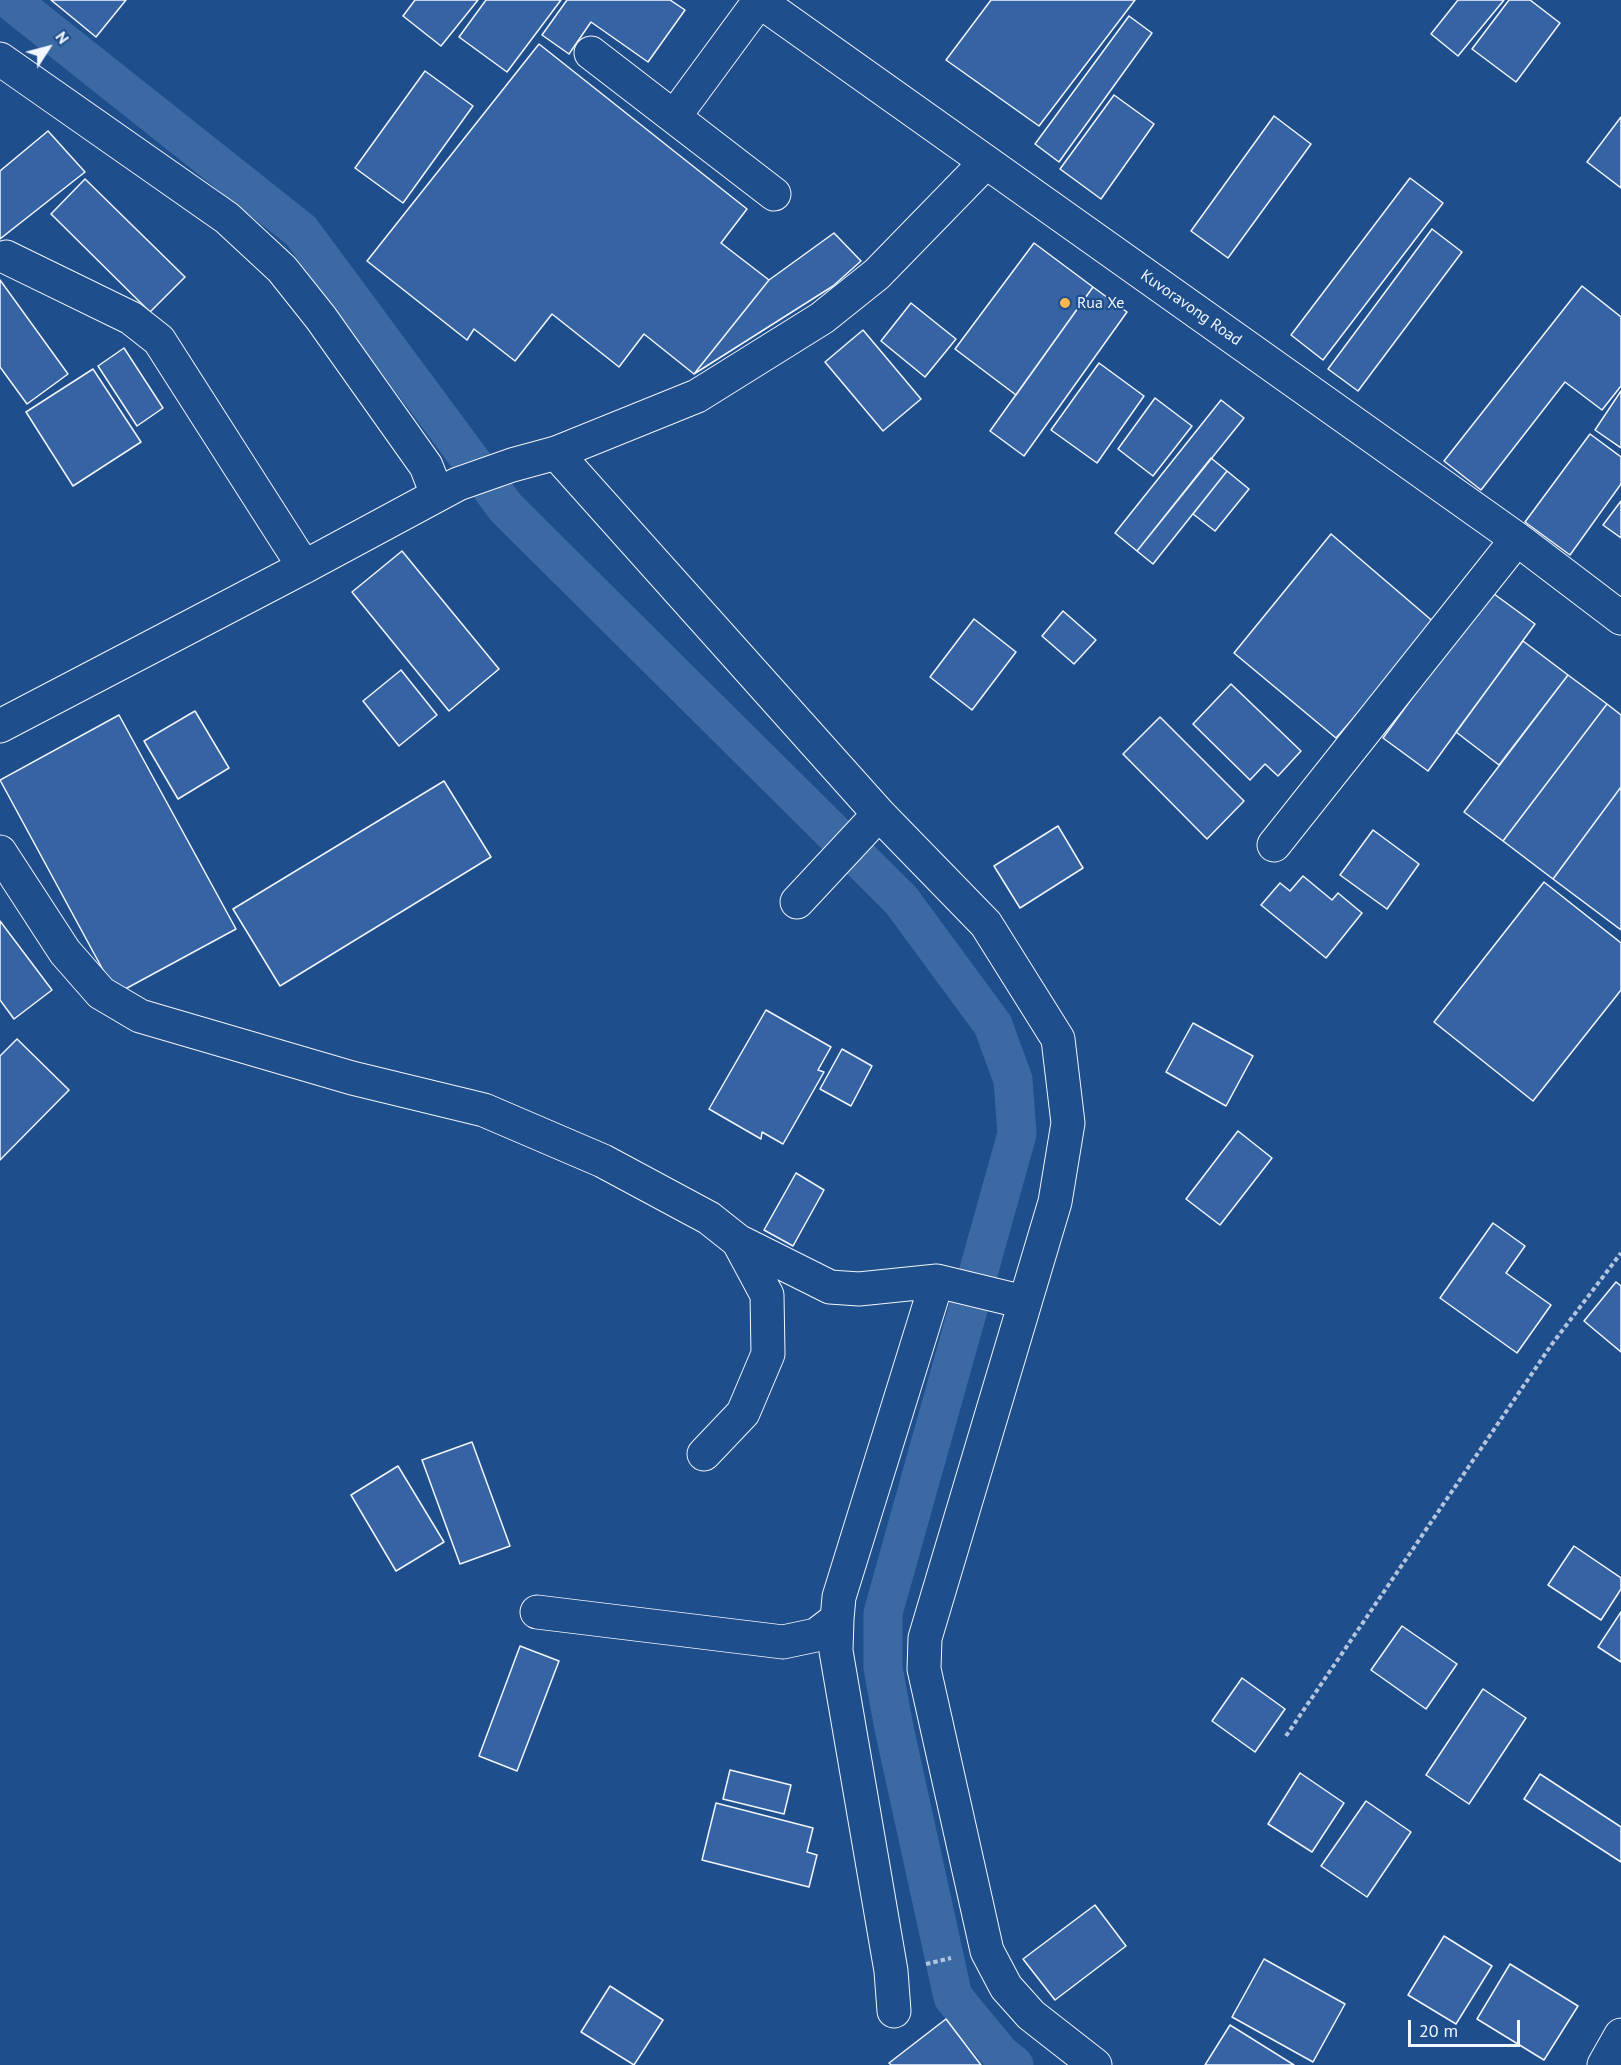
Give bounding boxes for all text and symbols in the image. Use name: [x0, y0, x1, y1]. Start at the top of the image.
north arrow: [18, 18, 78, 78]
text: N: [51, 27, 74, 48]
street label: Kuvoravong Road: [1137, 266, 1245, 350]
place label: Rua Xe: [1077, 293, 1124, 313]
marker: Rua Xe: [1058, 296, 1072, 310]
scale bar: [1411, 2008, 1524, 2046]
text: 20 m: [1419, 2019, 1458, 2042]

